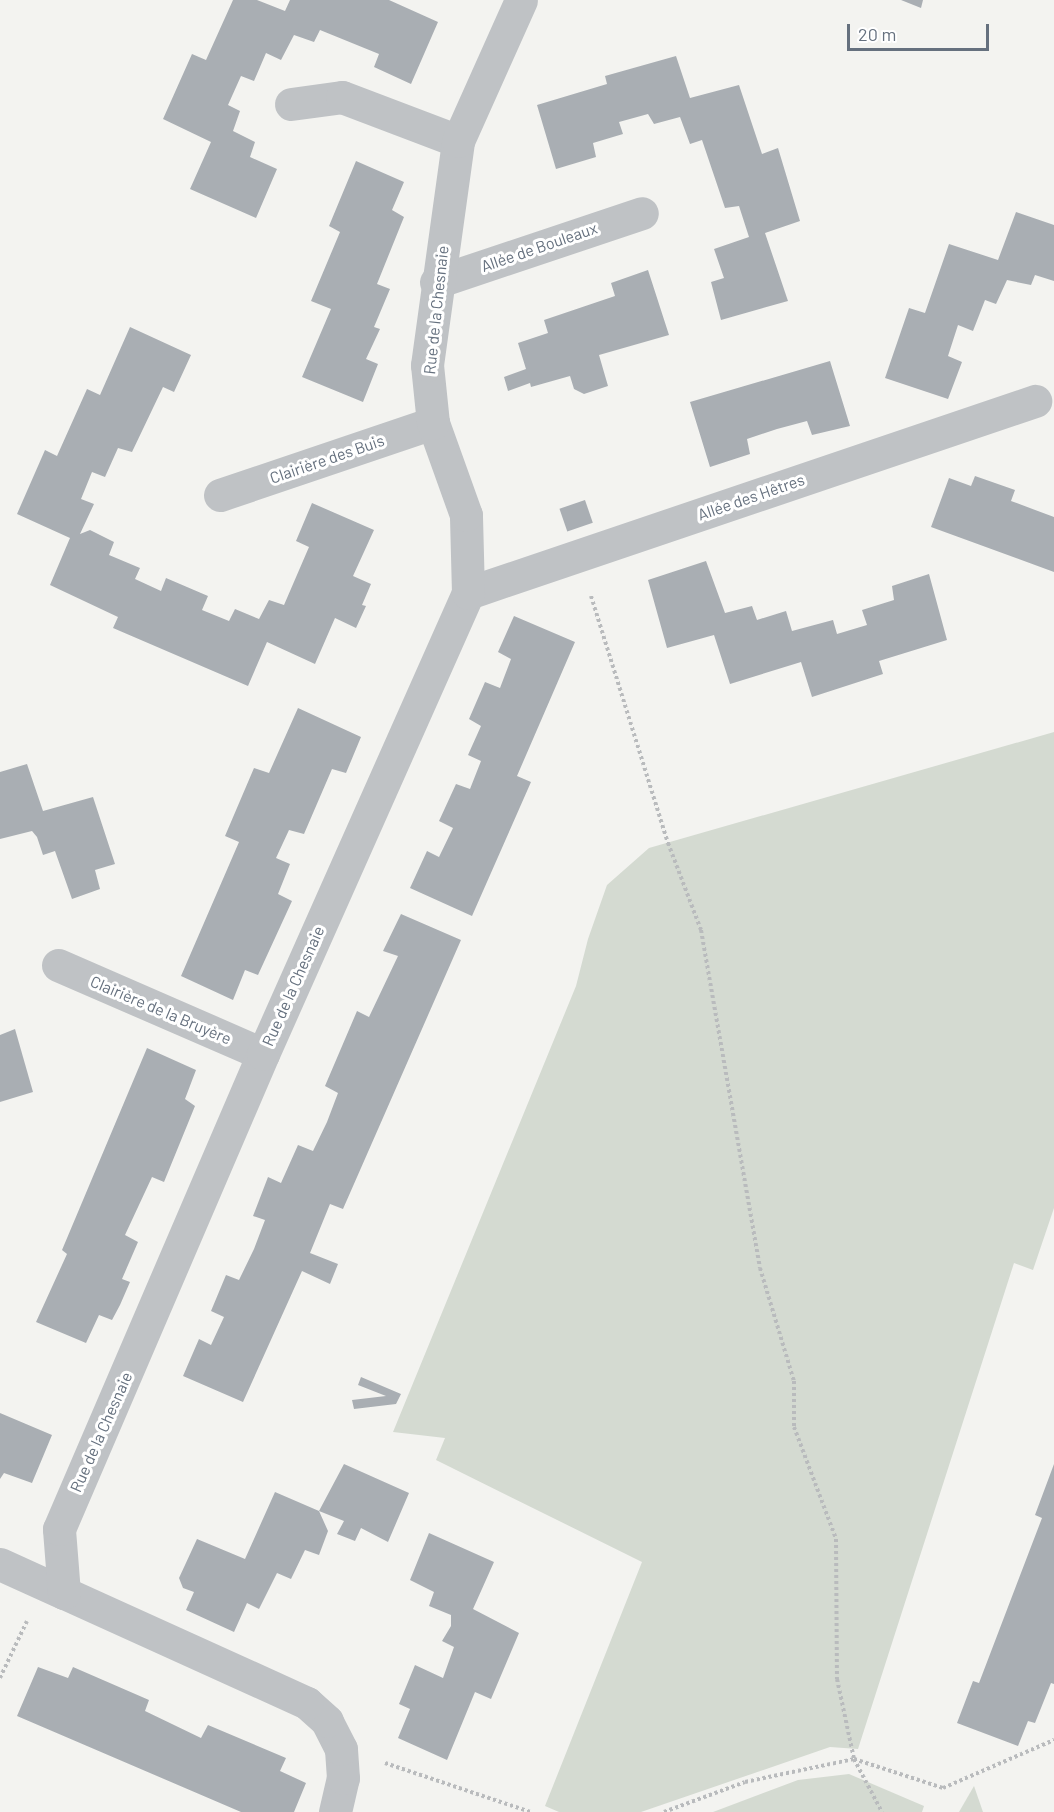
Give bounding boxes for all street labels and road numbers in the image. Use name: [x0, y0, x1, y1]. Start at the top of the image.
street label: Allée de Bouleaux: [478, 218, 600, 276]
street label: Rue de la Chesnaie: [420, 245, 452, 375]
street label: Clairière des Buis: [267, 430, 387, 488]
street label: Allée des Hêtres: [695, 470, 807, 524]
street label: Rue de la Chesnaie: [258, 923, 328, 1049]
street label: Clairière de la Bruyère: [88, 972, 234, 1048]
street label: Rue de la Chesnaie: [66, 1369, 136, 1495]

